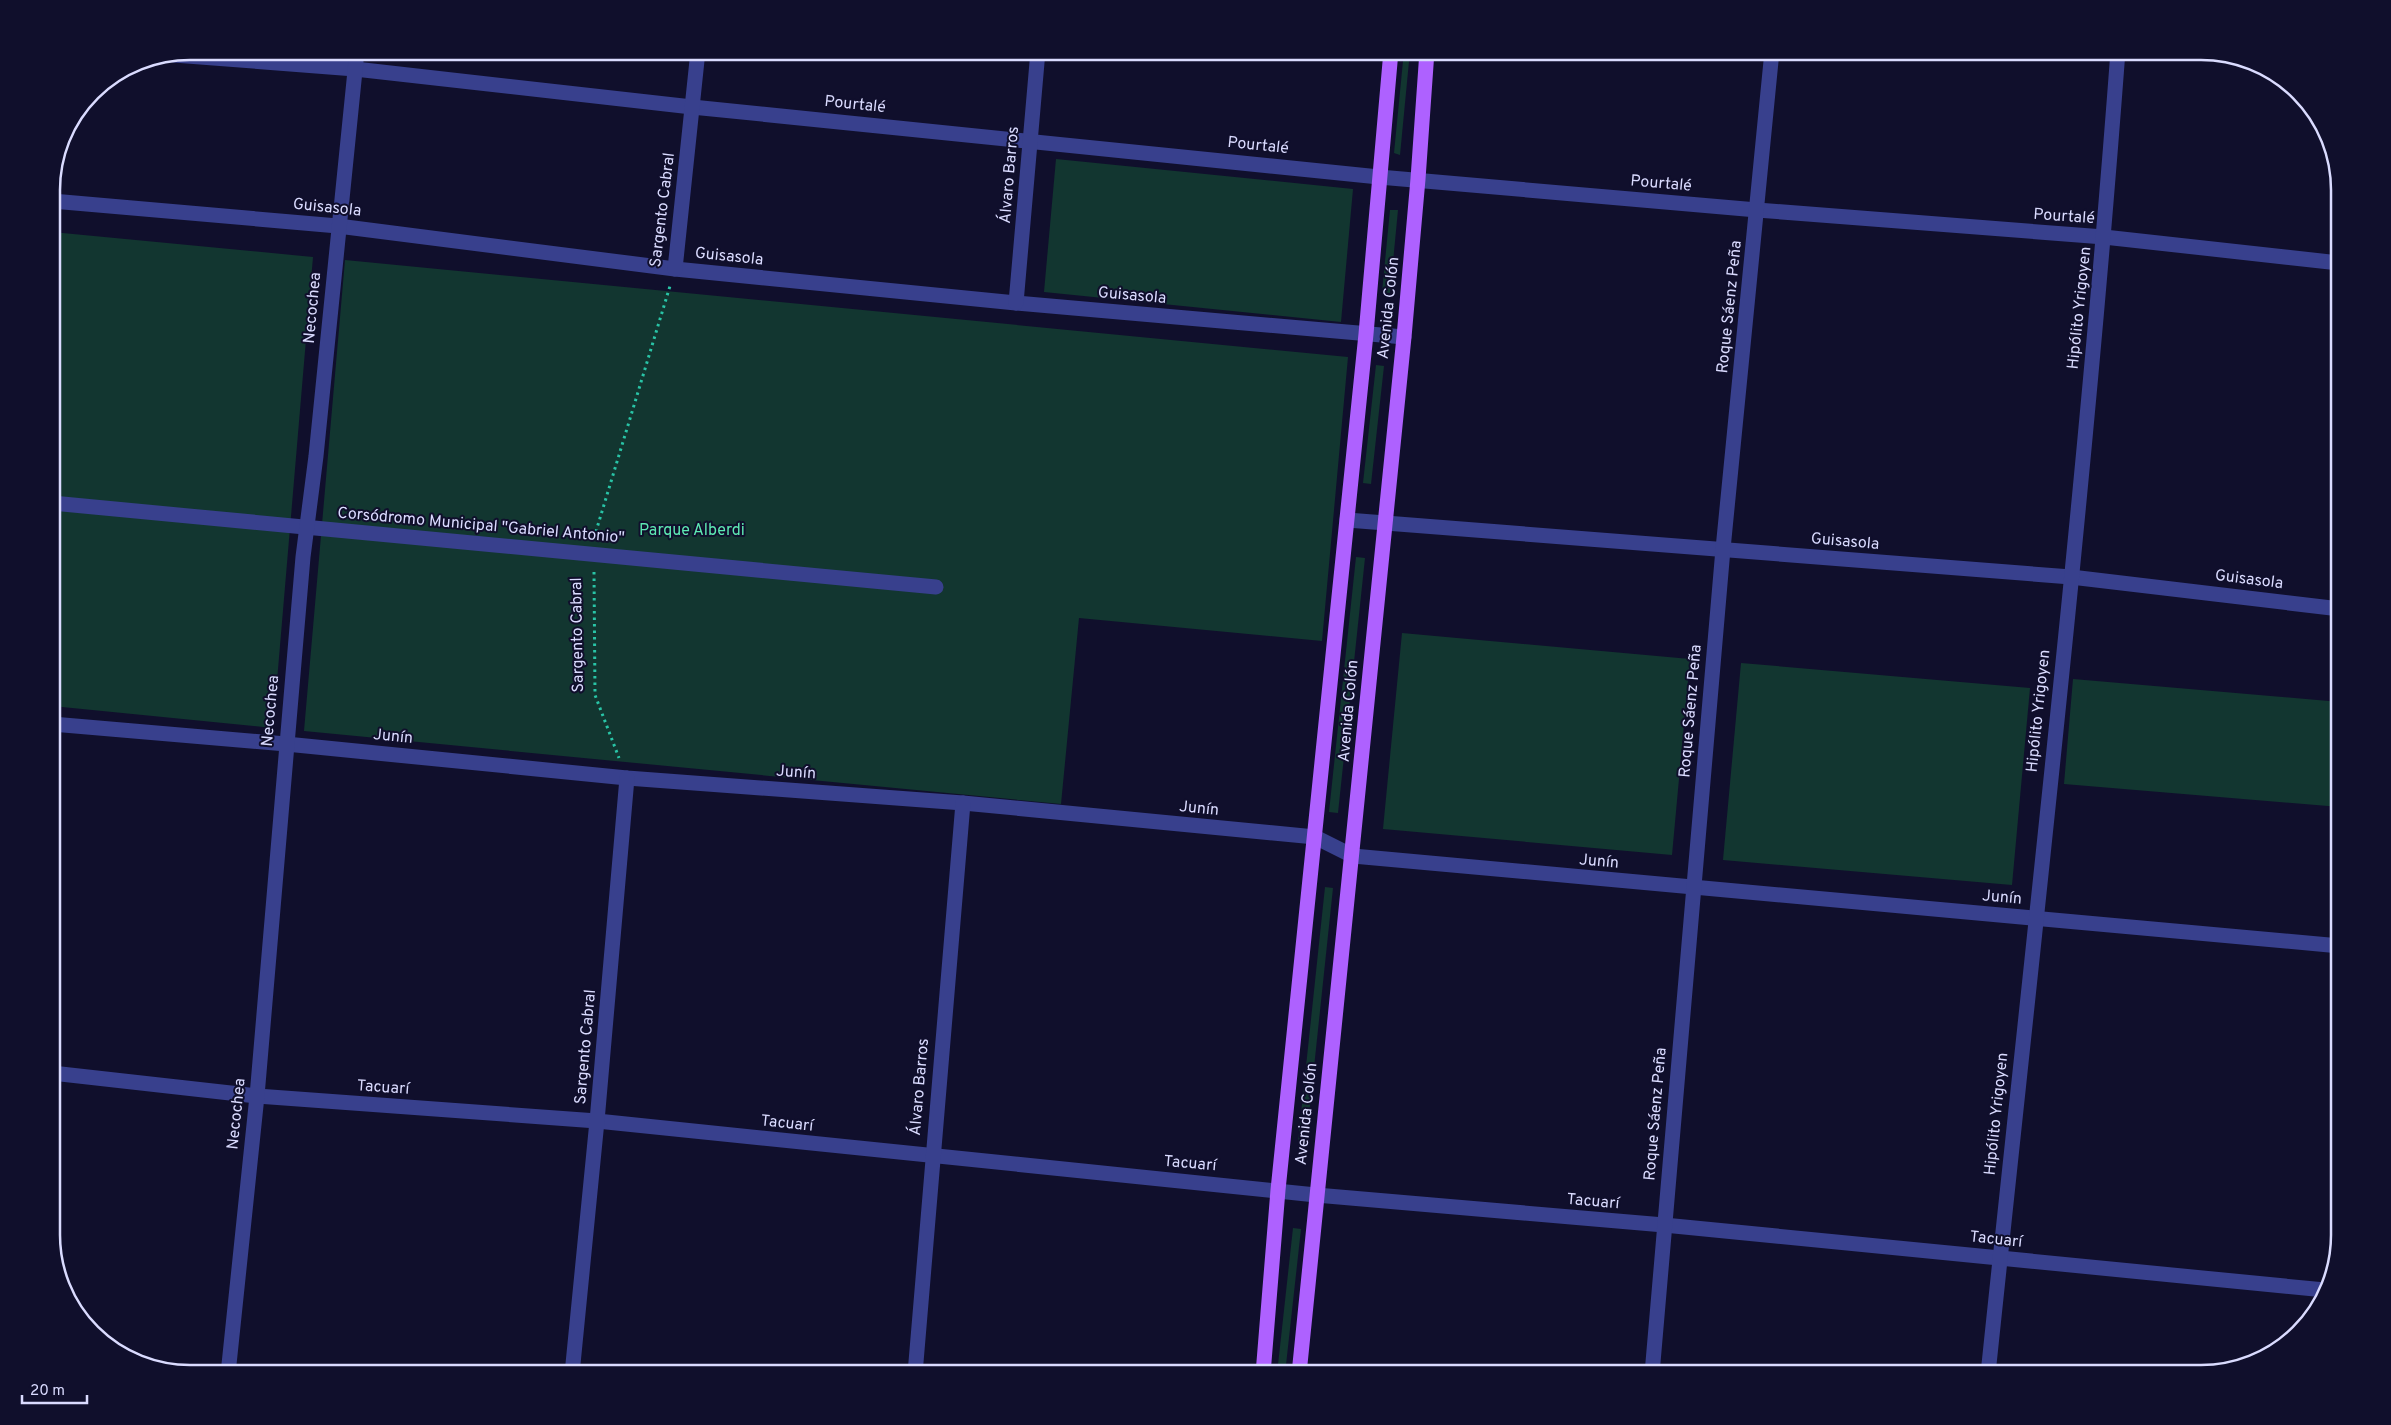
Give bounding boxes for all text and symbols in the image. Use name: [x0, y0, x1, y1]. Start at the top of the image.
street label: Pourtalé: [823, 92, 887, 118]
street label: Álvaro Barros: [994, 125, 1024, 224]
street label: Pourtalé: [1226, 133, 1290, 159]
street label: Sargento Cabral: [646, 152, 680, 268]
street label: Pourtalé: [1629, 171, 1693, 197]
street label: Guisasola: [292, 194, 362, 222]
street label: Pourtalé: [2033, 205, 2095, 229]
street label: Roque Sáenz Peña: [1713, 240, 1747, 374]
street label: Guisasola: [694, 243, 764, 271]
street label: Hipólito Yrigoyen: [2064, 246, 2096, 370]
street label: Avenida Colón: [1374, 256, 1404, 360]
street label: Necochea: [300, 271, 326, 345]
street label: Guisasola: [1097, 283, 1167, 309]
street label: Corsódromo Municipal "Gabriel Antonio": [337, 503, 625, 549]
park label: Parque Alberdi: [639, 521, 745, 541]
street label: Guisasola: [1810, 529, 1880, 555]
street label: Guisasola: [2214, 566, 2284, 594]
street label: Sargento Cabral: [567, 577, 589, 693]
street label: Roque Sáenz Peña: [1675, 644, 1707, 778]
street label: Hipólito Yrigoyen: [2023, 649, 2055, 773]
street label: Avenida Colón: [1335, 659, 1363, 763]
street label: Necochea: [258, 674, 284, 748]
street label: Junín: [372, 725, 414, 749]
street label: Junín: [775, 762, 817, 784]
street label: Junín: [1178, 797, 1220, 821]
street label: Junín: [1578, 850, 1620, 874]
street label: Junín: [1981, 886, 2023, 910]
street label: Sargento Cabral: [571, 989, 601, 1105]
street label: Álvaro Barros: [904, 1037, 934, 1136]
street label: Roque Sáenz Peña: [1640, 1047, 1672, 1181]
street label: Hipólito Yrigoyen: [1981, 1052, 2013, 1176]
street label: Avenida Colón: [1292, 1062, 1322, 1166]
street label: Tacuarí: [356, 1076, 412, 1100]
street label: Necochea: [223, 1077, 251, 1151]
street label: Tacuarí: [760, 1111, 816, 1137]
street label: Tacuarí: [1163, 1152, 1219, 1176]
street label: Tacuarí: [1566, 1190, 1622, 1214]
street label: Tacuarí: [1969, 1227, 2025, 1253]
scale bar: [22, 1372, 88, 1404]
text: 20 m: [30, 1382, 65, 1401]

